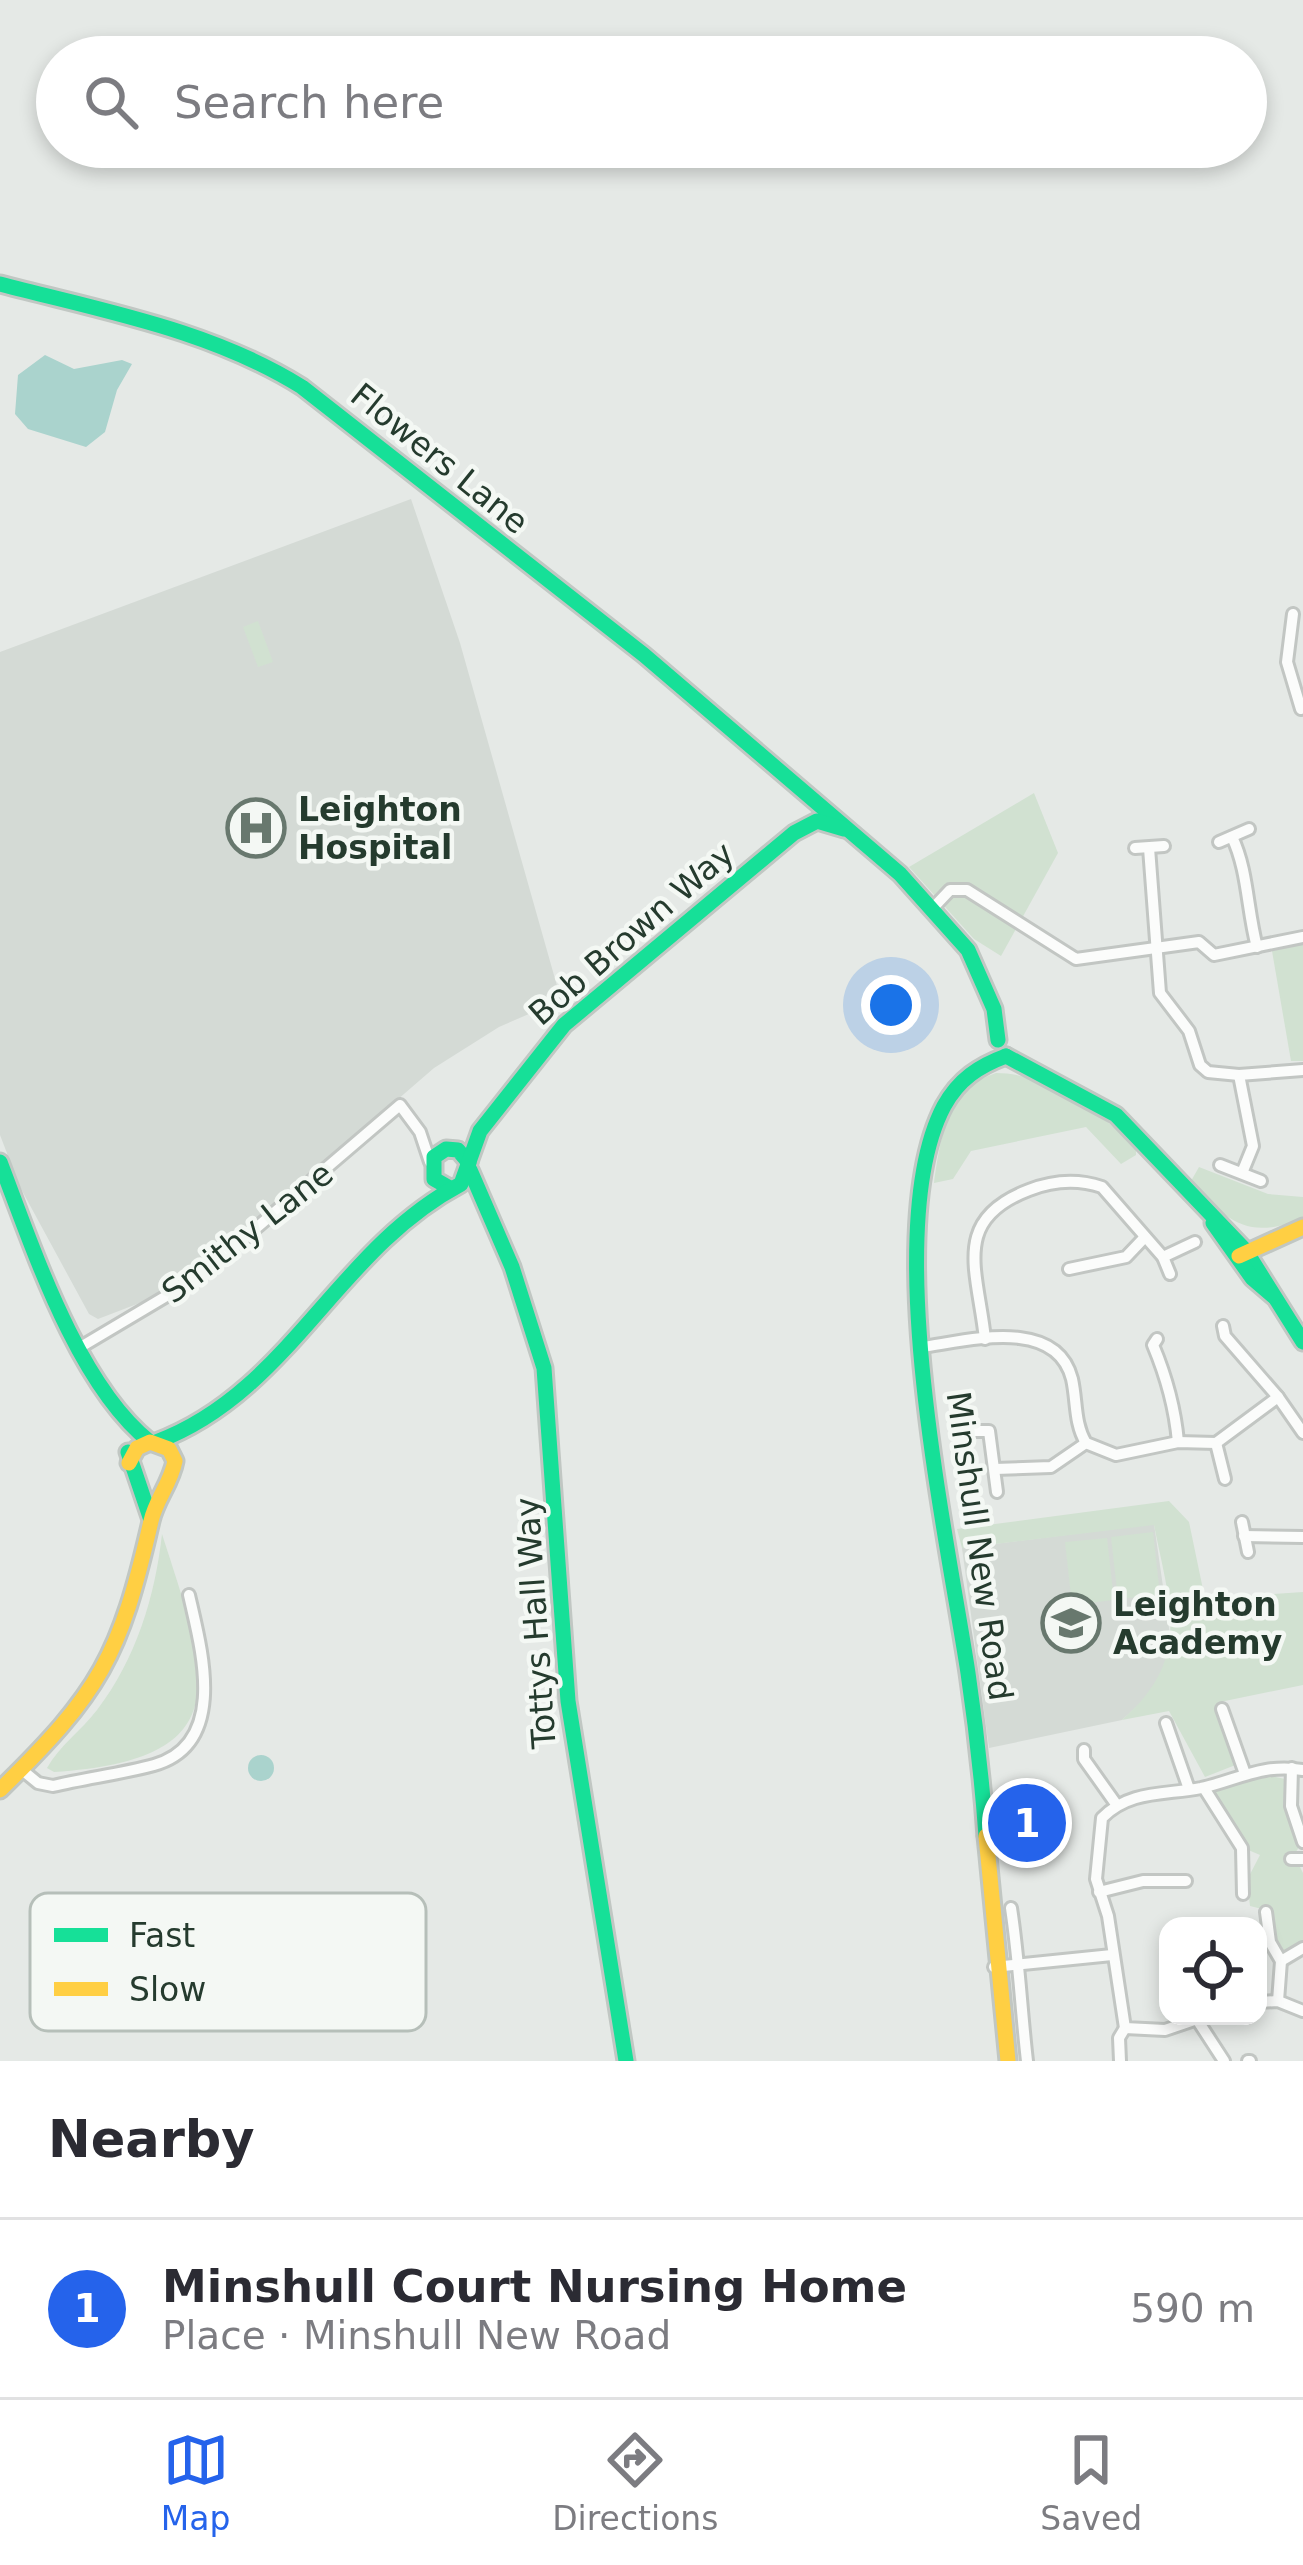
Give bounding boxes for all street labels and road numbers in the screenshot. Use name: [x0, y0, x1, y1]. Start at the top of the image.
street label: Flowers Lane: [343, 375, 536, 542]
street label: Bob Brown Way: [521, 834, 742, 1033]
street label: Smithy Lane: [154, 1154, 340, 1311]
street label: Minshull New Road: [939, 1389, 1021, 1703]
street label: Tottys Hall Way: [507, 1496, 564, 1751]

